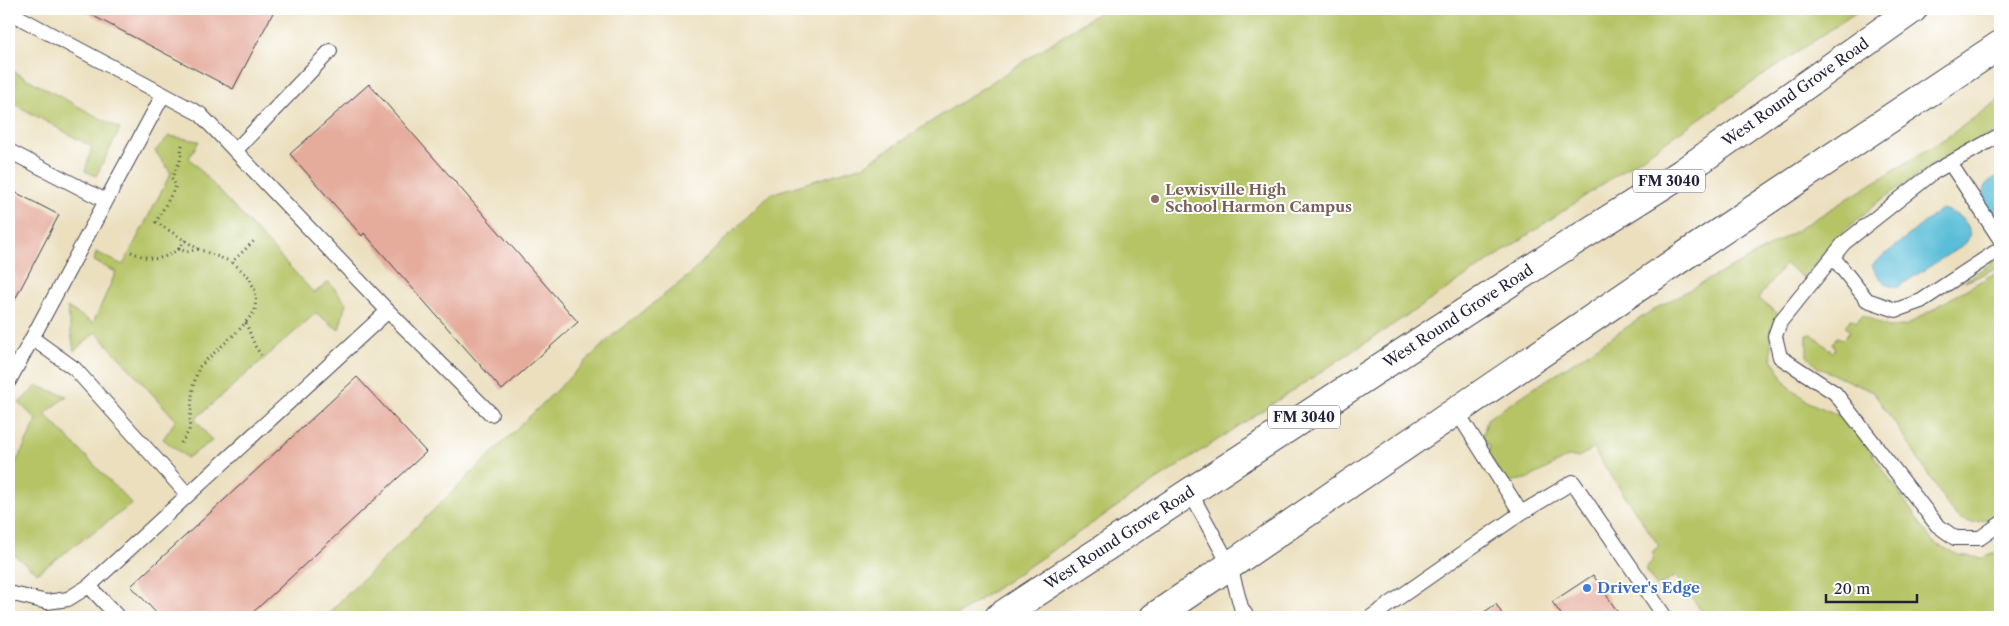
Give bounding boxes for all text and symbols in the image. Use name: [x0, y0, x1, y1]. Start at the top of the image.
street label: West Round Grove Road: [1718, 33, 1872, 151]
road number: FM 3040: [1633, 170, 1705, 192]
place label: Lewisville High School Harmon Campus: [1165, 180, 1352, 216]
marker: Lewisville High School Harmon Campus: [1149, 193, 1161, 205]
street label: West Round Grove Road: [1379, 260, 1537, 372]
road number: FM 3040: [1268, 406, 1340, 428]
street label: West Round Grove Road: [1040, 482, 1198, 594]
scale bar: [1826, 571, 1918, 603]
place label: Driver's Edge: [1597, 578, 1700, 597]
text: 20 m: [1834, 579, 1870, 598]
marker: Driver's Edge: [1581, 582, 1593, 594]

